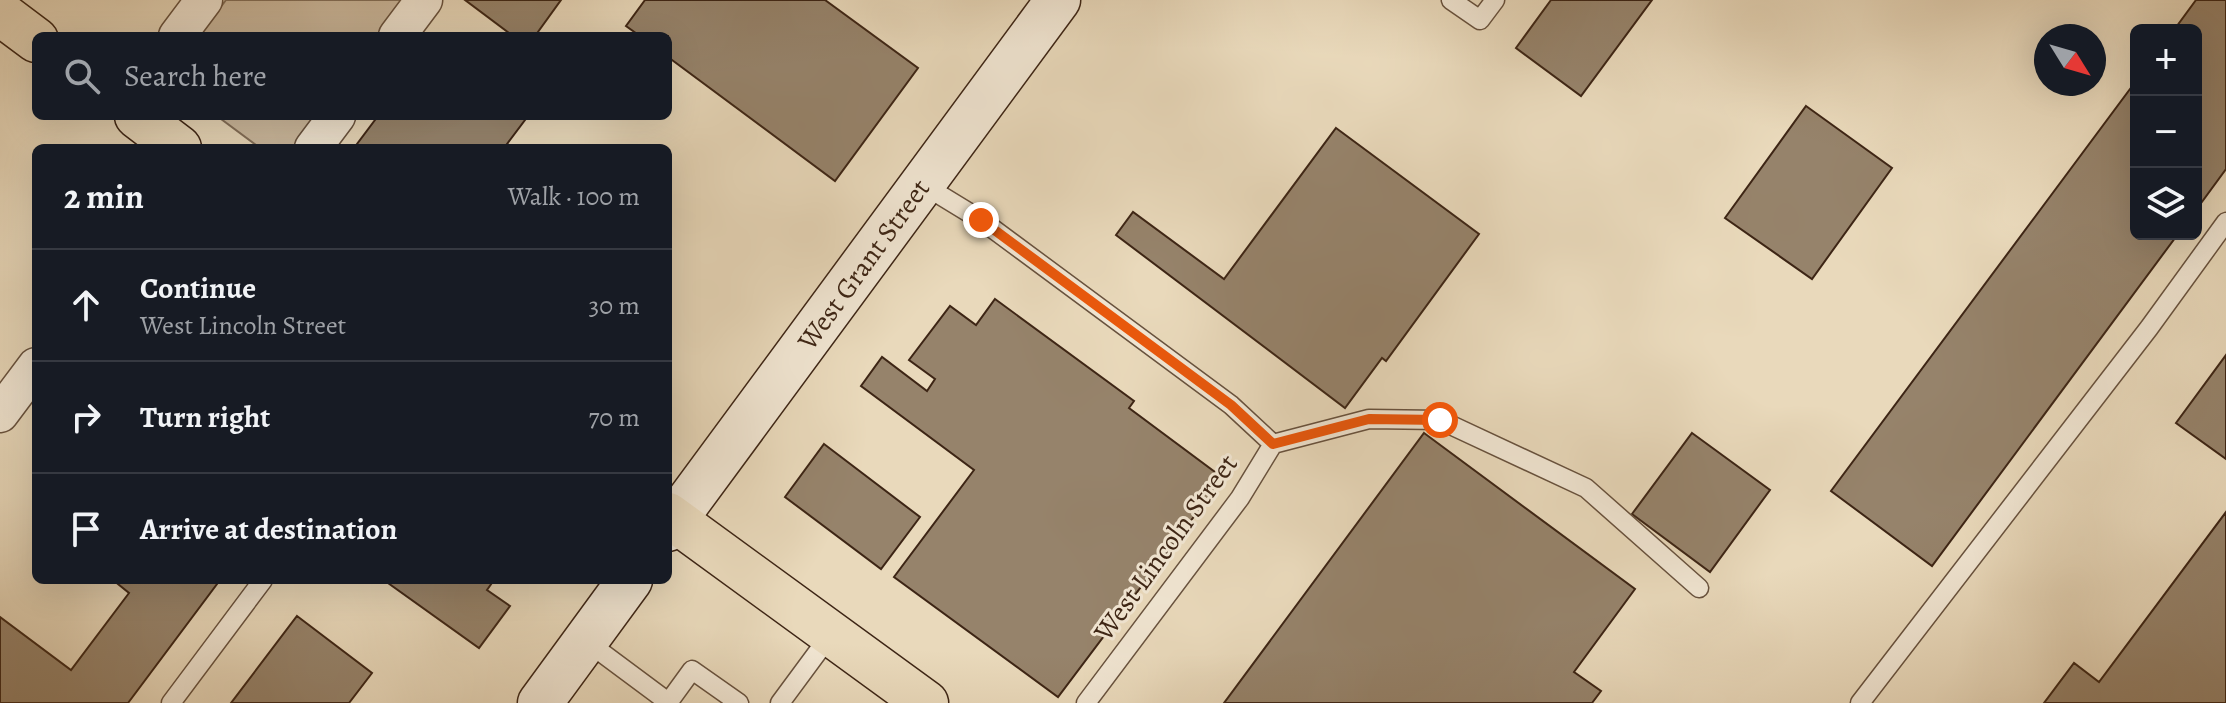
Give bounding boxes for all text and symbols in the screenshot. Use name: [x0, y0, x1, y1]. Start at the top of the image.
north arrow: [2034, 24, 2106, 96]
map controls: [2130, 24, 2202, 240]
button: +: [2130, 24, 2202, 96]
search box: [32, 32, 672, 120]
icon: search: [60, 54, 104, 98]
text: Search here: [124, 56, 267, 96]
button: −: [2130, 96, 2202, 168]
button: layers: [2130, 168, 2202, 240]
street label: West Grant Street: [788, 171, 939, 359]
text: 2 min: [64, 173, 144, 220]
text: Walk · 100 m: [508, 179, 640, 214]
route end: [963, 202, 999, 238]
text: Continue: [140, 268, 256, 308]
icon: ahead: [64, 283, 108, 327]
text: 30 m: [589, 288, 640, 323]
text: West Lincoln Street: [140, 308, 346, 343]
icon: right: [64, 395, 108, 439]
text: Turn right: [140, 397, 270, 437]
text: 70 m: [588, 400, 640, 435]
route start: [1422, 402, 1458, 438]
street label: West Lincoln Street: [1085, 447, 1246, 649]
icon: arrive: [64, 507, 108, 551]
text: Arrive at destination: [140, 509, 397, 549]

